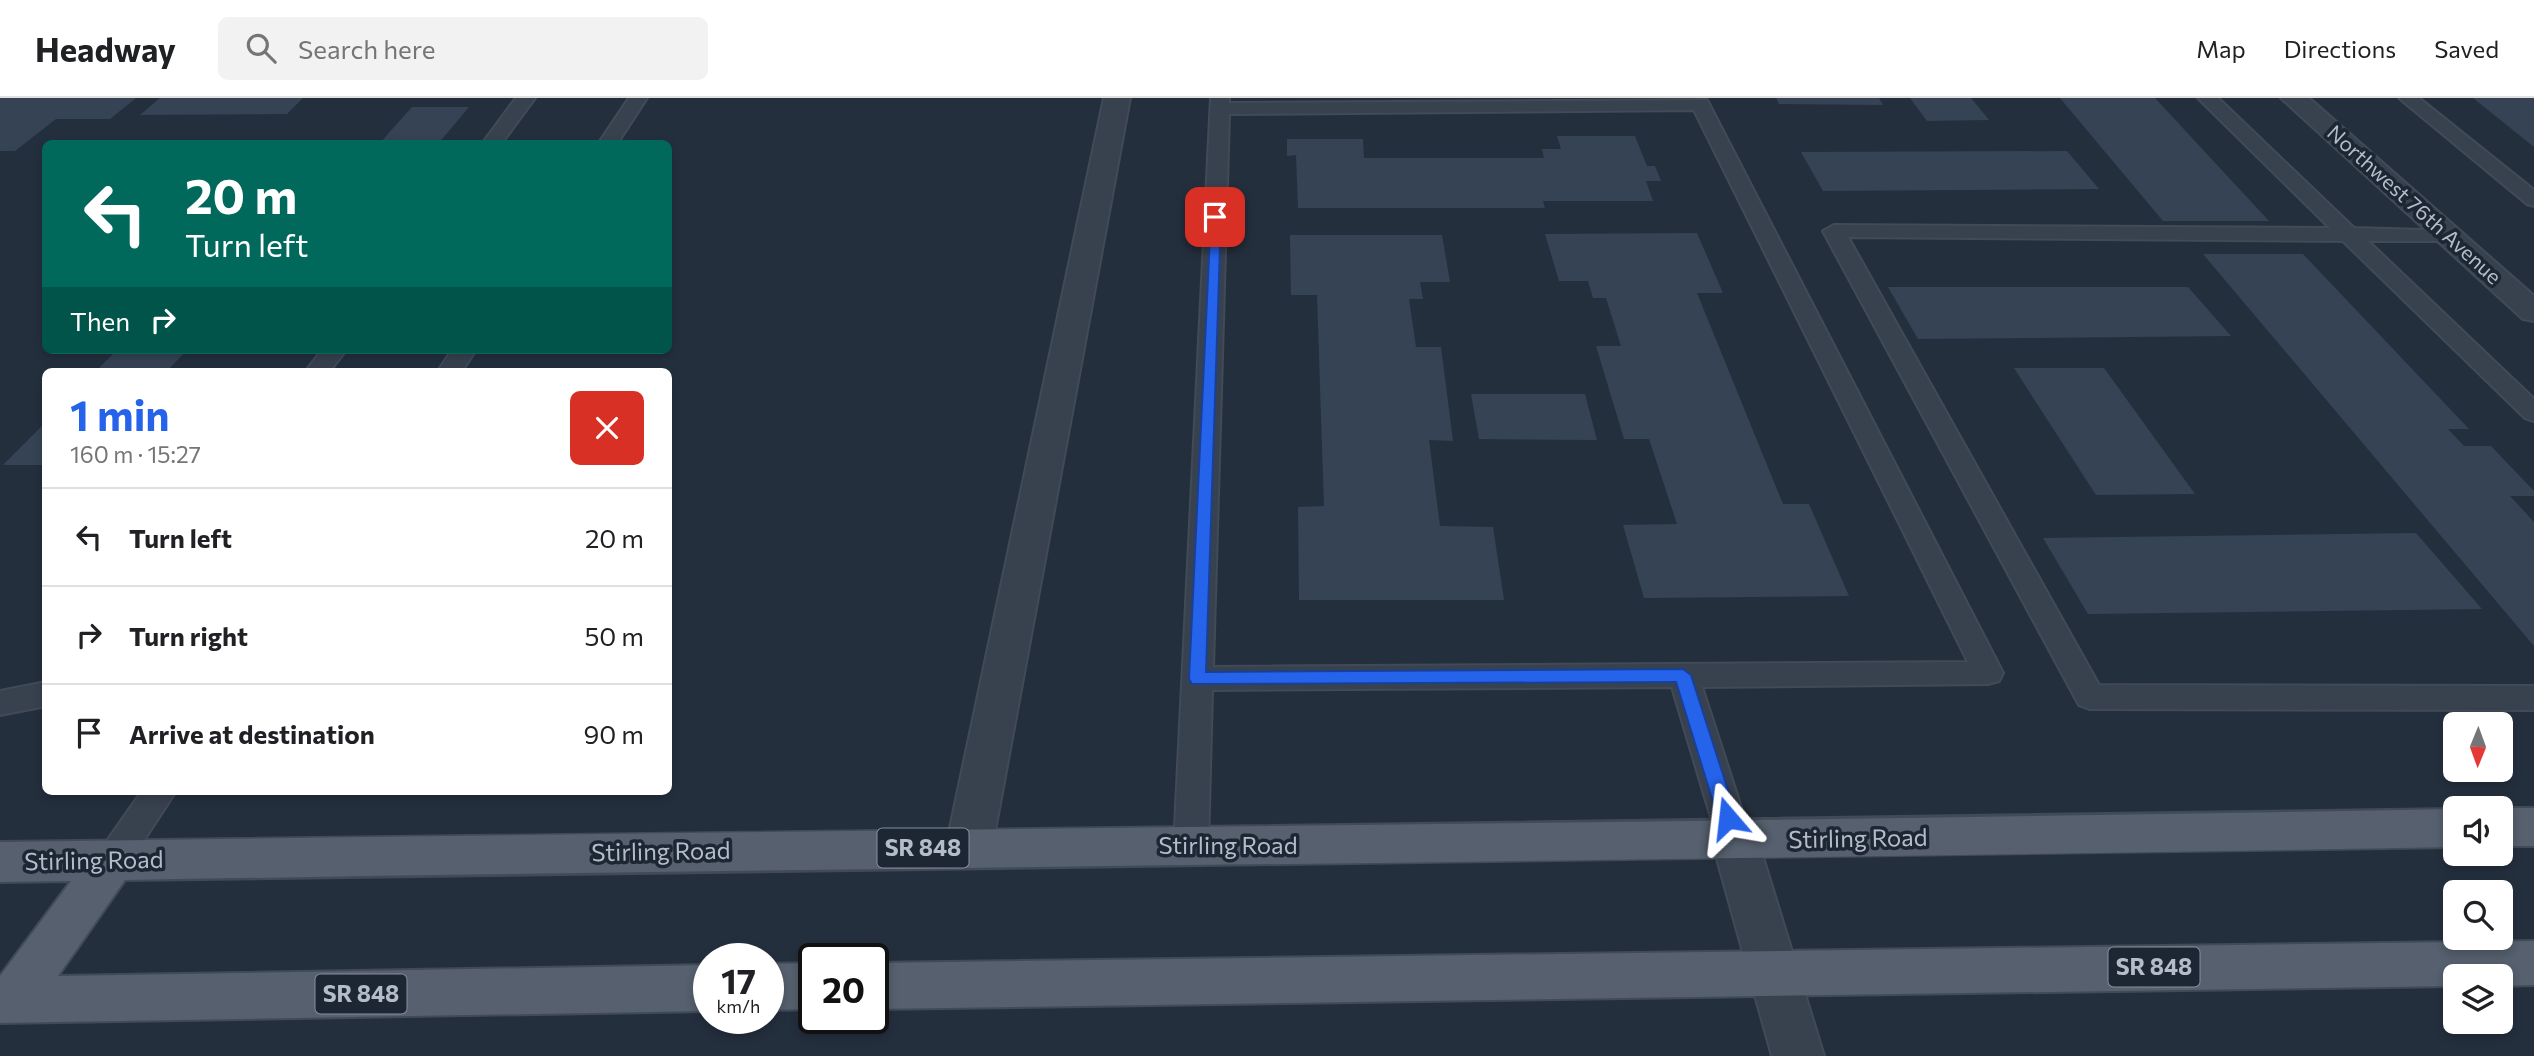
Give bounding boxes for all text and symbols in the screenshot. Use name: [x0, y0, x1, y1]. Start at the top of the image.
search box: [218, 17, 708, 80]
text: Headway: [35, 28, 176, 69]
icon: search: [242, 29, 280, 67]
text: Search here: [298, 33, 436, 64]
text: Map: [2196, 34, 2246, 63]
text: Directions: [2284, 34, 2396, 63]
text: Saved: [2434, 34, 2499, 63]
street label: Northwest 76th Avenue: [2323, 119, 2507, 289]
text: 20 m: [185, 164, 297, 224]
icon: left: [70, 168, 161, 259]
pin: [1185, 187, 1245, 247]
icon: arrive: [1196, 198, 1234, 236]
text: Turn left: [185, 224, 309, 264]
icon: right: [144, 301, 182, 339]
text: Then: [70, 305, 130, 336]
text: 1 min: [70, 388, 170, 440]
button: close: [570, 391, 644, 465]
text: 160 m · 15:27: [70, 440, 201, 468]
icon: left: [70, 518, 108, 556]
text: Turn left: [129, 522, 232, 553]
text: 20 m: [585, 522, 644, 553]
icon: right: [70, 616, 108, 654]
text: Turn right: [129, 620, 248, 651]
text: 50 m: [584, 620, 644, 651]
north arrow: [2443, 712, 2513, 782]
map controls: [2443, 712, 2513, 1034]
icon: arrive: [70, 714, 108, 752]
text: Arrive at destination: [129, 718, 375, 749]
text: 90 m: [584, 718, 644, 749]
position arrow: [1691, 781, 1765, 855]
button: sound: [2443, 796, 2513, 866]
street label: Stirling Road: [1788, 822, 1928, 853]
road number: SR 848: [878, 828, 968, 868]
street label: Stirling Road: [1158, 830, 1298, 859]
street label: Stirling Road: [591, 835, 731, 866]
street label: Stirling Road: [24, 844, 164, 875]
button: search: [2443, 880, 2513, 950]
speed limit sign: 20: [798, 943, 889, 1034]
road number: SR 848: [2108, 947, 2200, 986]
text: 17: [721, 958, 756, 1001]
button: layers: [2443, 964, 2513, 1034]
road number: SR 848: [316, 974, 406, 1014]
text: km/h: [717, 995, 760, 1017]

